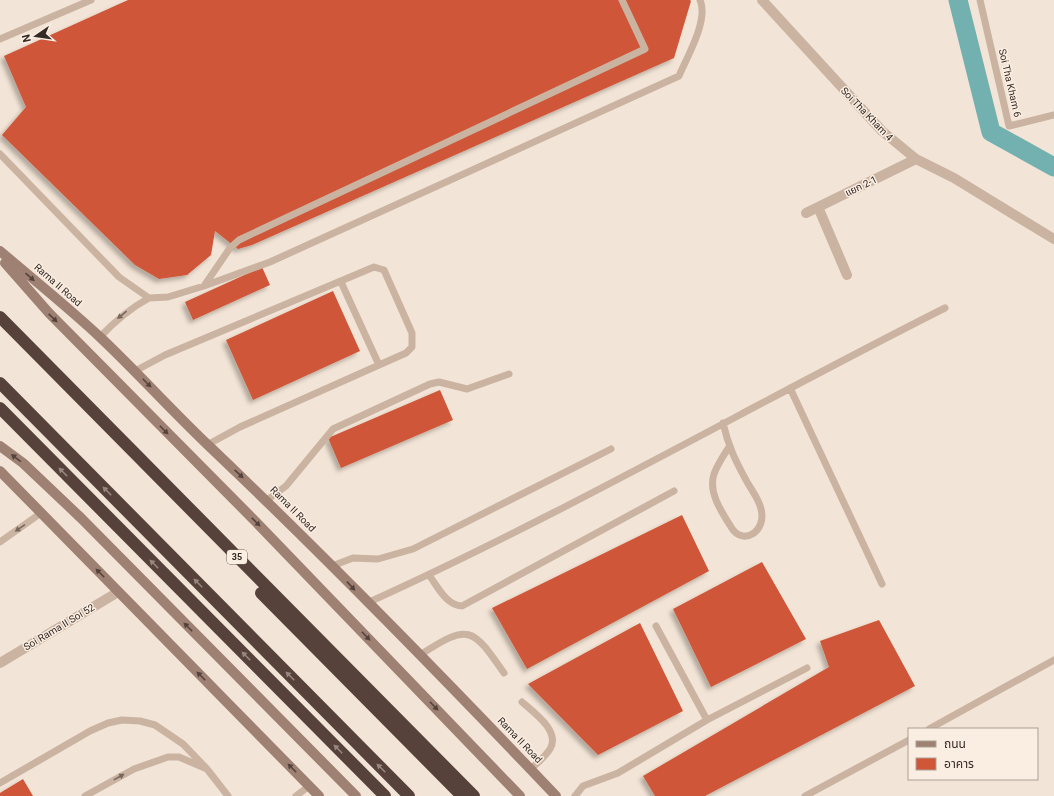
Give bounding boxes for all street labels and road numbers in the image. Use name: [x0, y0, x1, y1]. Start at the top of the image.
street label: Soi Tha Kham 6: [997, 48, 1023, 119]
street label: Soi Tha Kham 4: [839, 85, 895, 143]
street label: แยก 2-1: [843, 174, 879, 198]
street label: Rama II Road: [32, 261, 84, 309]
street label: Rama II Road: [268, 484, 318, 534]
road number: 35: [227, 550, 247, 564]
street label: Soi Rama II Soi 52: [22, 601, 97, 652]
street label: Rama II Road: [495, 715, 545, 765]

